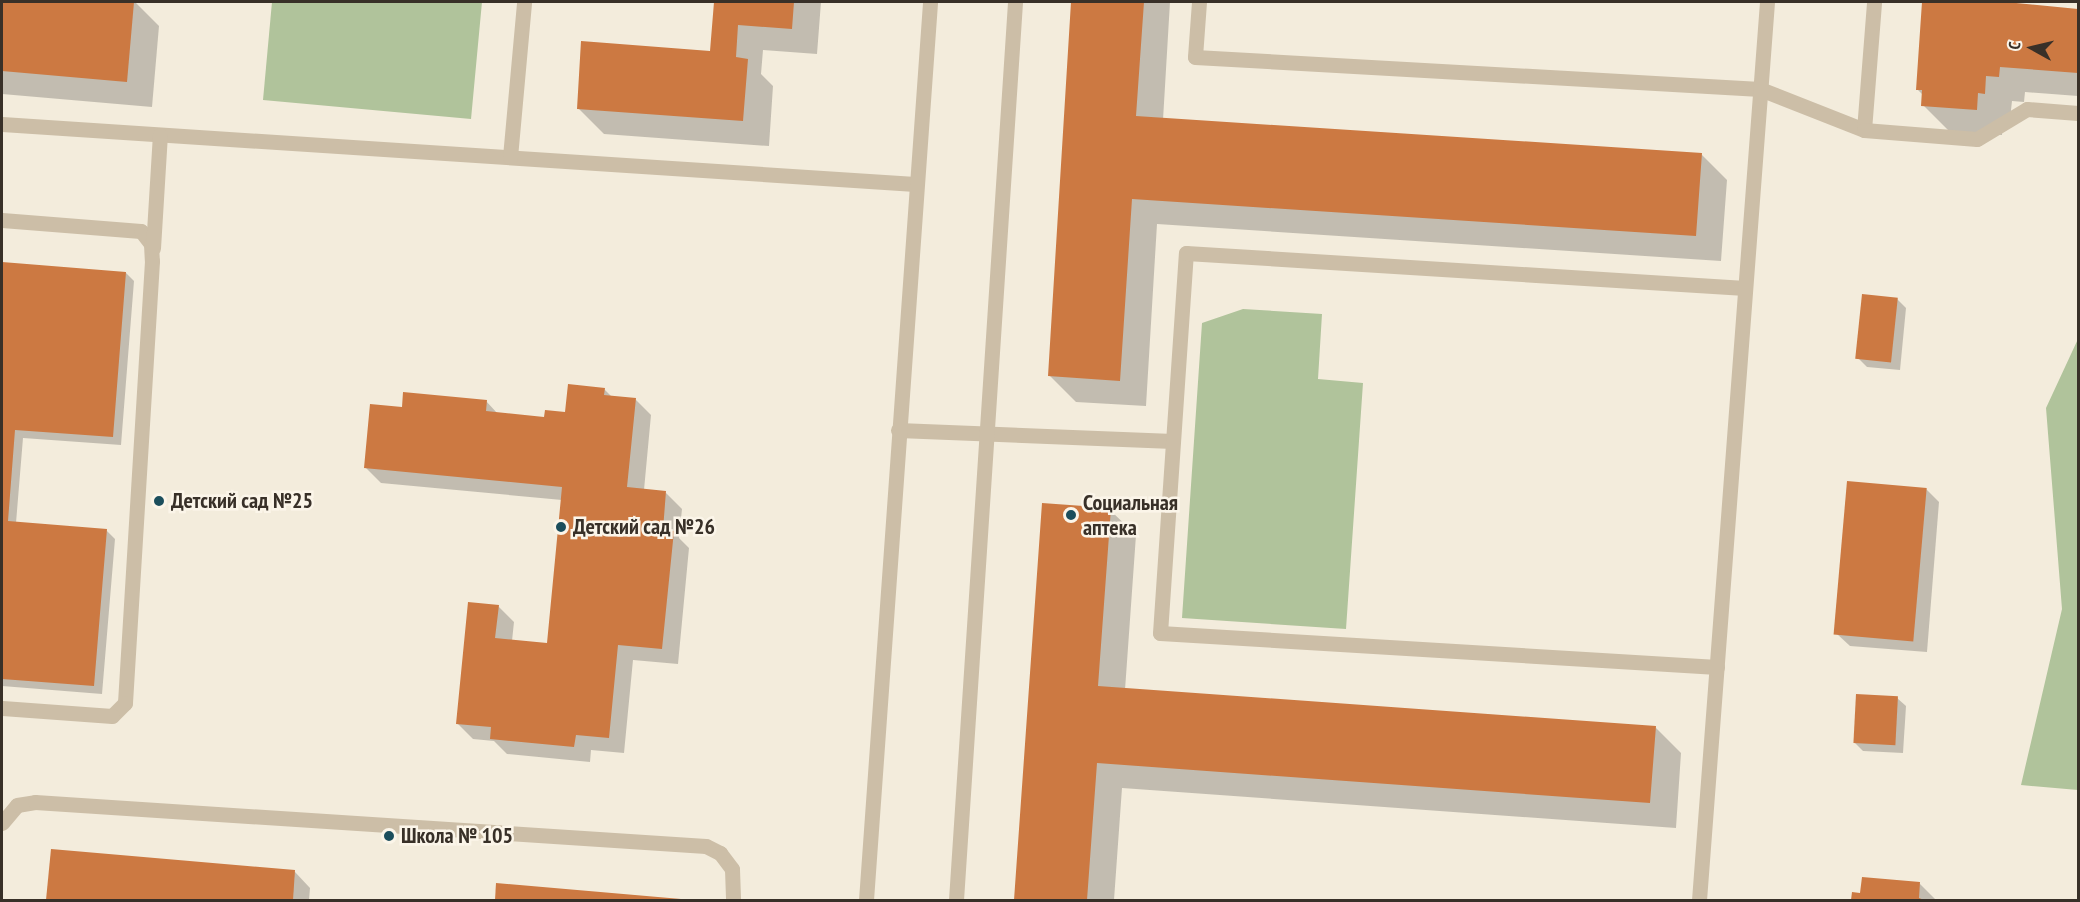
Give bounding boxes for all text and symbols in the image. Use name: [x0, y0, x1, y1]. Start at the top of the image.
north arrow: [2002, 18, 2062, 78]
text: С: [2004, 40, 2025, 51]
place label: Детский сад №25: [171, 488, 313, 514]
place label: Социальная аптека: [1083, 489, 1178, 540]
marker: Детский сад №25: [152, 494, 166, 508]
marker: Социальная аптека: [1064, 508, 1078, 522]
place label: Детский сад №26: [573, 514, 715, 540]
marker: Детский сад №26: [554, 520, 568, 534]
place label: Школа № 105: [401, 823, 513, 849]
marker: Школа № 105: [382, 829, 396, 843]

